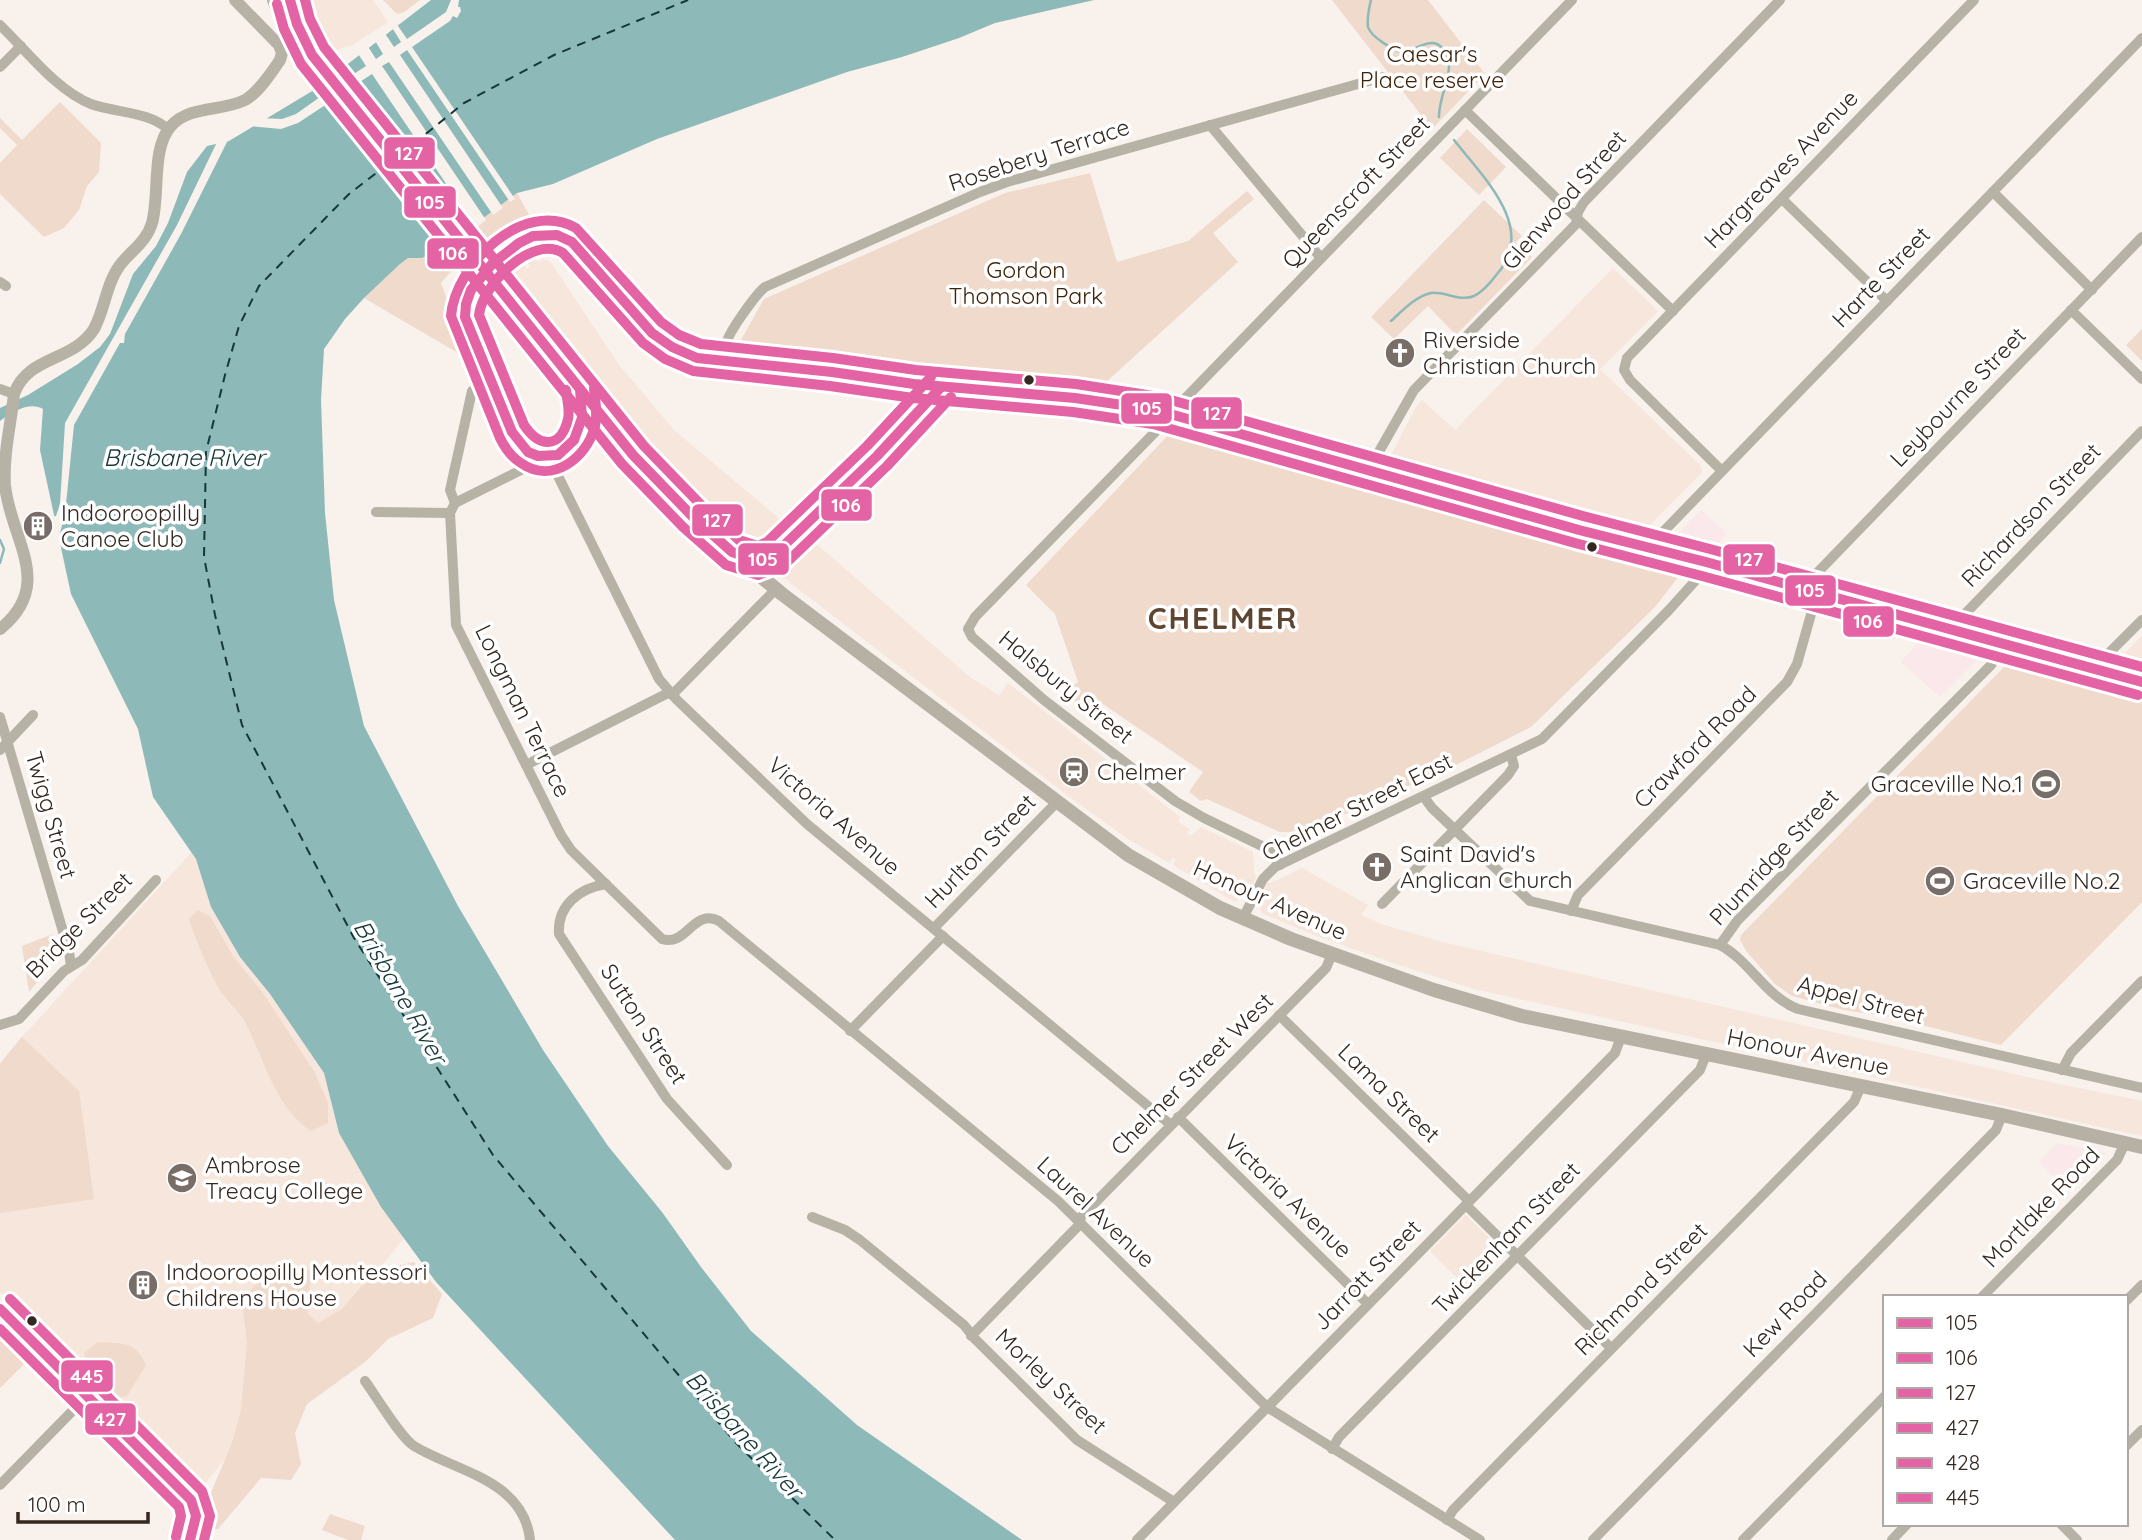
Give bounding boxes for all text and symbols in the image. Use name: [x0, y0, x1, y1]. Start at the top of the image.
park label: Caesar's Place reserve: [1360, 39, 1504, 94]
street label: Hargreaves Avenue: [1698, 83, 1864, 254]
street label: Queenscroft Street: [1276, 109, 1436, 274]
street label: Rosebery Terrace: [945, 112, 1133, 197]
street label: Glenwood Street: [1495, 124, 1632, 275]
line badge: 127: [383, 136, 436, 170]
text: 127: [395, 141, 423, 165]
line badge: 105: [403, 185, 457, 219]
text: 105: [415, 190, 445, 214]
street label: Harte Street: [1825, 220, 1936, 333]
line badge: 106: [426, 237, 480, 270]
text: 106: [438, 241, 468, 265]
park label: Gordon Thomson Park: [949, 255, 1103, 310]
street label: Leybourne Street: [1884, 320, 2032, 473]
place label: Riverside Christian Church: [1423, 325, 1596, 380]
church icon: Riverside Christian Church: [1383, 336, 1417, 370]
unlabelled marker: [1022, 373, 1036, 387]
line badge: 105: [1120, 392, 1173, 425]
text: 105: [1132, 396, 1162, 420]
line badge: 127: [1190, 396, 1243, 430]
text: 127: [1203, 401, 1231, 425]
street label: Richardson Street: [1955, 437, 2107, 593]
water label: Brisbane River: [104, 442, 267, 472]
line badge: 106: [820, 488, 873, 522]
text: 106: [831, 493, 861, 517]
place label: Indooroopilly Canoe Club: [61, 498, 200, 553]
line badge: 127: [691, 503, 744, 537]
text: 127: [703, 508, 731, 532]
building icon: Indooroopilly Canoe Club: [21, 509, 55, 543]
unlabelled marker: [1585, 540, 1599, 554]
line badge: 105: [737, 542, 790, 576]
line badge: 127: [1722, 543, 1776, 576]
text: 105: [748, 547, 778, 571]
text: 127: [1735, 547, 1763, 571]
line badge: 105: [1784, 574, 1837, 607]
text: 105: [1795, 578, 1825, 602]
district label: CHELMER: [1148, 599, 1298, 637]
line badge: 106: [1842, 605, 1895, 638]
text: 106: [1853, 609, 1883, 633]
street label: Longman Terrace: [469, 620, 578, 802]
street label: Halsbury Street: [993, 624, 1140, 750]
street label: Crawford Road: [1627, 679, 1762, 814]
street label: Chelmer Street East: [1257, 746, 1457, 867]
street label: Twigg Street: [19, 748, 84, 882]
street label: Victoria Avenue: [762, 750, 907, 881]
station icon: Chelmer: [1057, 755, 1091, 789]
place label: Chelmer: [1097, 757, 1186, 786]
sports icon: Graceville No.1: [2029, 767, 2063, 801]
place label: Graceville No.1: [1871, 769, 2023, 798]
street label: Plumridge Street: [1703, 782, 1845, 931]
street label: Hurlton Street: [918, 787, 1042, 914]
place label: Saint David's Anglican Church: [1400, 839, 1573, 894]
church icon: Saint David's Anglican Church: [1360, 850, 1394, 884]
street label: Honour Avenue: [1189, 853, 1351, 946]
sports icon: Graceville No.2: [1923, 864, 1957, 898]
street label: Bridge Street: [19, 865, 138, 984]
place label: Graceville No.2: [1963, 866, 2121, 895]
water label: Brisbane River: [348, 914, 455, 1071]
street label: Sutton Street: [595, 958, 694, 1090]
street label: Appel Street: [1795, 969, 1928, 1030]
street label: Chelmer Street West: [1104, 986, 1279, 1161]
street label: Honour Avenue: [1725, 1022, 1892, 1081]
street label: Lama Street: [1332, 1037, 1446, 1148]
street label: Victoria Avenue: [1218, 1127, 1358, 1264]
street label: Mortlake Road: [1976, 1140, 2106, 1273]
place label: Ambrose Treacy College: [205, 1150, 363, 1205]
street label: Laurel Avenue: [1031, 1150, 1161, 1274]
street label: Twickenham Street: [1426, 1155, 1586, 1320]
school or university icon: Ambrose Treacy College: [165, 1161, 199, 1195]
street label: Jarrott Street: [1307, 1213, 1427, 1336]
street label: Richmond Street: [1568, 1216, 1713, 1361]
place label: Indooroopilly Montessori Childrens House: [166, 1257, 427, 1312]
street label: Kew Road: [1736, 1264, 1833, 1363]
building icon: Indooroopilly Montessori Childrens House: [126, 1268, 160, 1302]
legend: [1883, 1295, 2128, 1526]
text: 105: [1946, 1309, 1978, 1335]
unlabelled marker: [25, 1314, 39, 1328]
street label: Morley Street: [990, 1322, 1113, 1440]
text: 106: [1946, 1344, 1978, 1370]
line badge: 445: [60, 1359, 114, 1393]
text: 445: [70, 1364, 104, 1388]
water label: Brisbane River: [680, 1364, 812, 1506]
text: 127: [1946, 1379, 1976, 1405]
line badge: 427: [84, 1402, 137, 1436]
text: 427: [94, 1407, 126, 1431]
text: 427: [1946, 1414, 1979, 1440]
text: 428: [1946, 1449, 1980, 1475]
scale bar: [18, 1480, 147, 1524]
text: 445: [1946, 1484, 1980, 1510]
text: 100 m: [28, 1491, 86, 1517]

